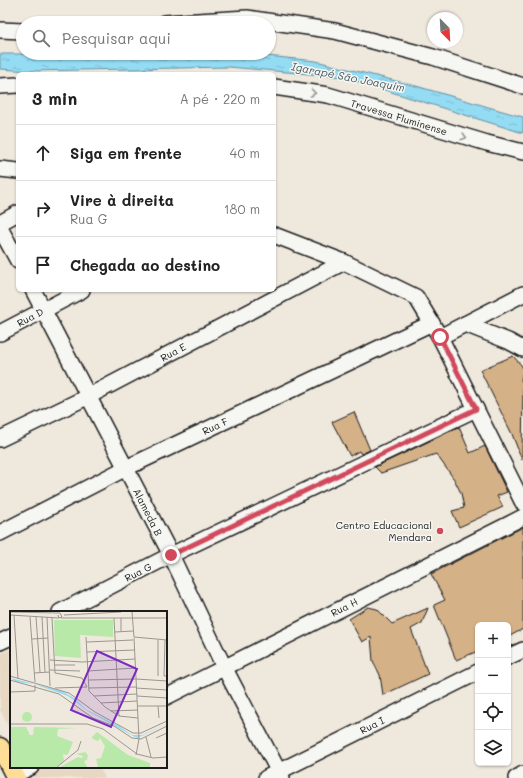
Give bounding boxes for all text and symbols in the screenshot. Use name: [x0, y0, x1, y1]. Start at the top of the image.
north arrow: [427, 12, 463, 48]
search box: [16, 16, 276, 60]
icon: search: [30, 27, 52, 49]
text: Pesquisar aqui: [62, 28, 171, 48]
water label: Igarapé São Joaquim: [290, 58, 406, 95]
text: 3 min: [32, 87, 77, 109]
one-way arrow: [310, 88, 316, 97]
text: A pé · 220 m: [180, 90, 260, 107]
street label: Travessa Fluminense: [349, 96, 449, 138]
one-way arrow: [460, 132, 467, 140]
icon: ahead: [32, 142, 54, 164]
text: Siga em frente: [70, 143, 182, 163]
text: 40 m: [230, 144, 260, 161]
text: Vire à direita: [70, 190, 174, 210]
icon: right: [32, 198, 54, 220]
text: 180 m: [224, 200, 260, 217]
text: Rua G: [70, 210, 107, 227]
icon: arrive: [32, 254, 54, 276]
text: Chegada ao destino: [70, 255, 220, 275]
street label: Rua D: [14, 304, 46, 330]
route start: [431, 328, 449, 346]
street label: Rua E: [158, 339, 188, 365]
street label: Rua F: [200, 414, 231, 438]
street label: Alameda B: [130, 486, 166, 538]
place label: Centro Educacional Mendara: [336, 518, 432, 544]
marker: Centro Educacional Mendara: [435, 526, 445, 536]
route end: [162, 546, 180, 564]
street label: Rua G: [122, 559, 154, 585]
street label: Rua H: [328, 594, 360, 620]
inset map: [10, 611, 167, 768]
map controls: [475, 622, 511, 766]
button: +: [475, 622, 511, 658]
button: −: [475, 658, 511, 694]
button: locate: [475, 694, 511, 730]
street label: Rua I: [357, 713, 387, 737]
button: layers: [475, 730, 511, 766]

